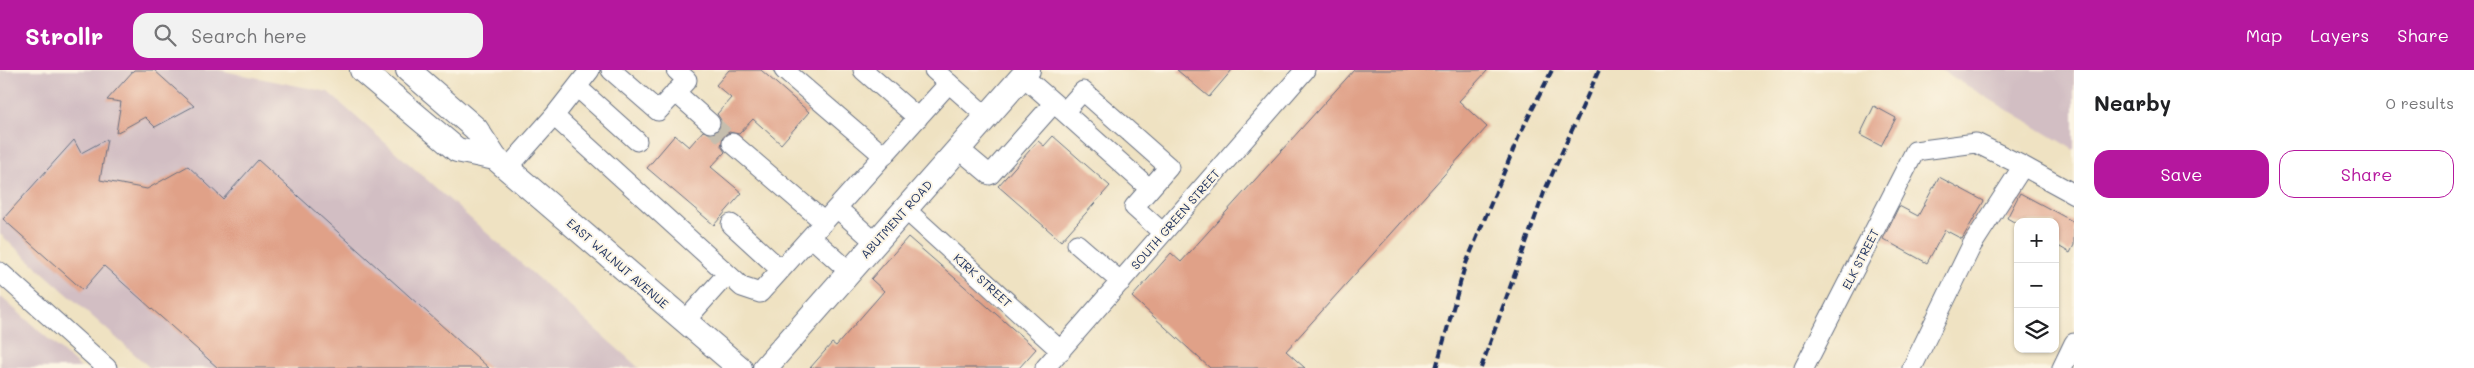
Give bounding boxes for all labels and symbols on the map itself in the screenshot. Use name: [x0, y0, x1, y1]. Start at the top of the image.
street label: SOUTH GREEN STREET: [1127, 165, 1223, 273]
street label: ABUTMENT ROAD: [857, 176, 935, 262]
street label: EAST WALNUT AVENUE: [564, 214, 672, 312]
street label: ELK STREET: [1838, 226, 1882, 292]
street label: KIRK STREET: [951, 250, 1016, 311]

